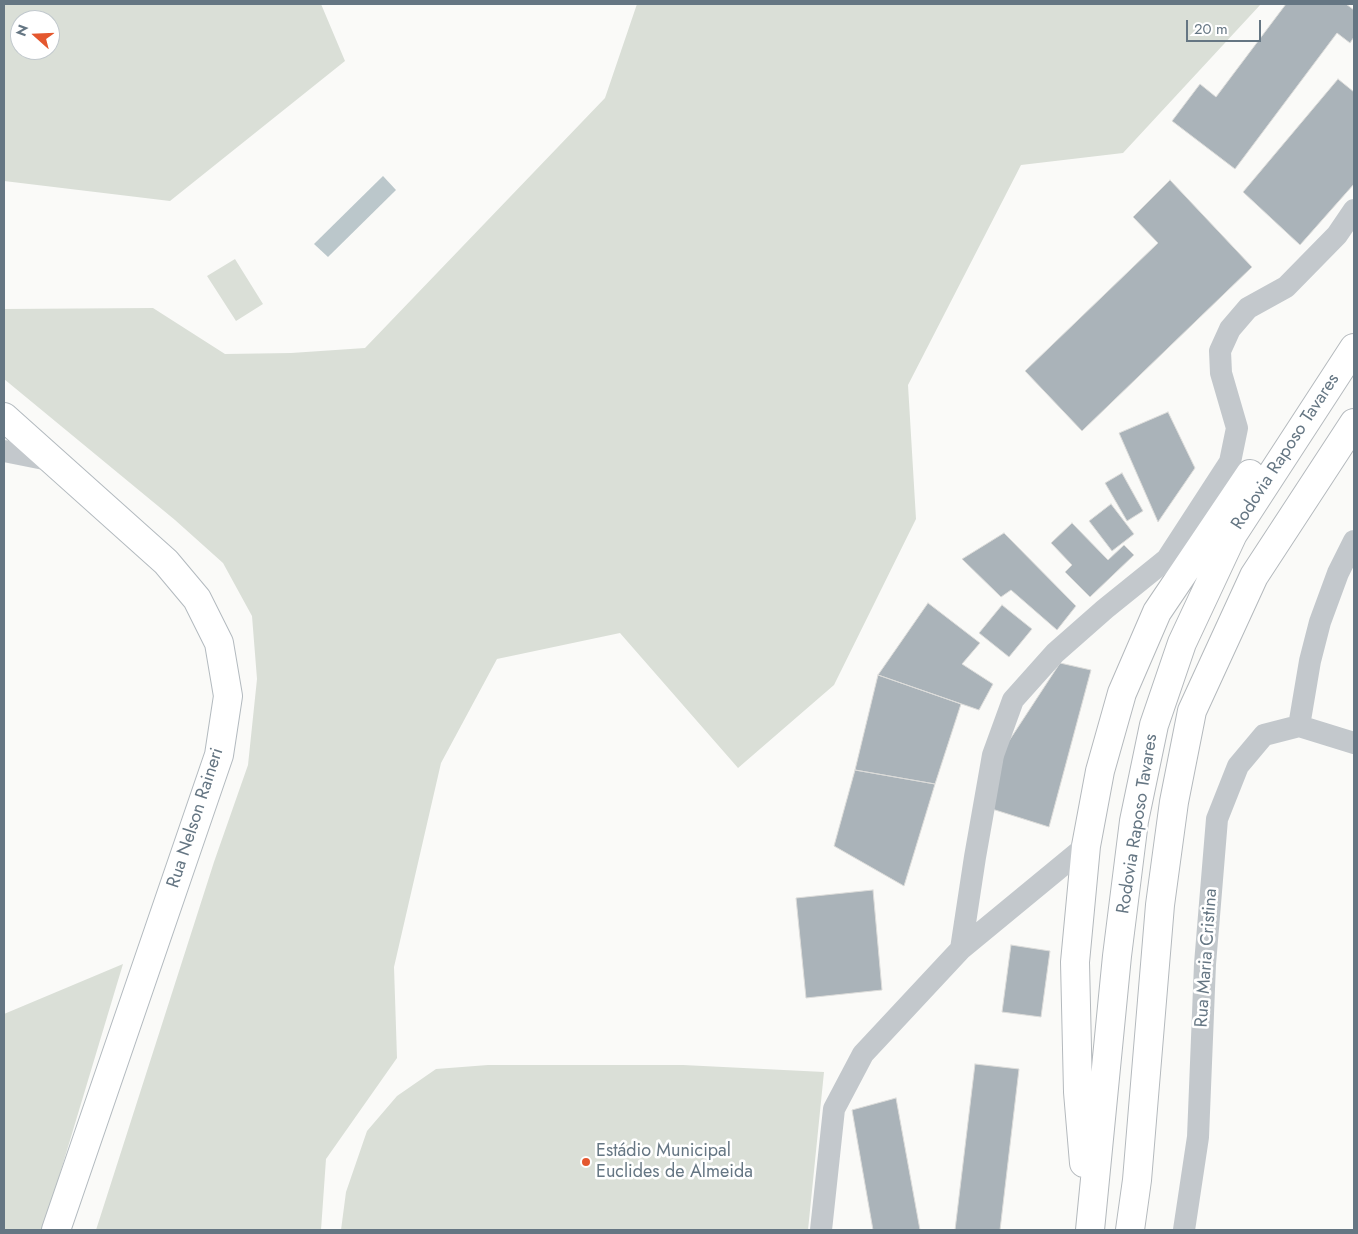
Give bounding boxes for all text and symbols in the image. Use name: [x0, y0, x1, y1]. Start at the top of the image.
north arrow: [10, 10, 60, 60]
scale bar: [1188, 10, 1263, 42]
text: 20 m: [1194, 18, 1228, 40]
text: N: [11, 22, 33, 39]
street label: Rodovia Raposo Tavares: [1227, 370, 1345, 534]
street label: Rodovia Raposo Tavares: [1113, 733, 1163, 915]
street label: Rua Nelson Raineri: [163, 745, 229, 891]
street label: Rua Maria Cristina: [1191, 888, 1223, 1028]
place label: Estádio Municipal Euclides de Almeida: [596, 1141, 753, 1184]
marker: Estádio Municipal Euclides de Almeida: [580, 1156, 592, 1168]

